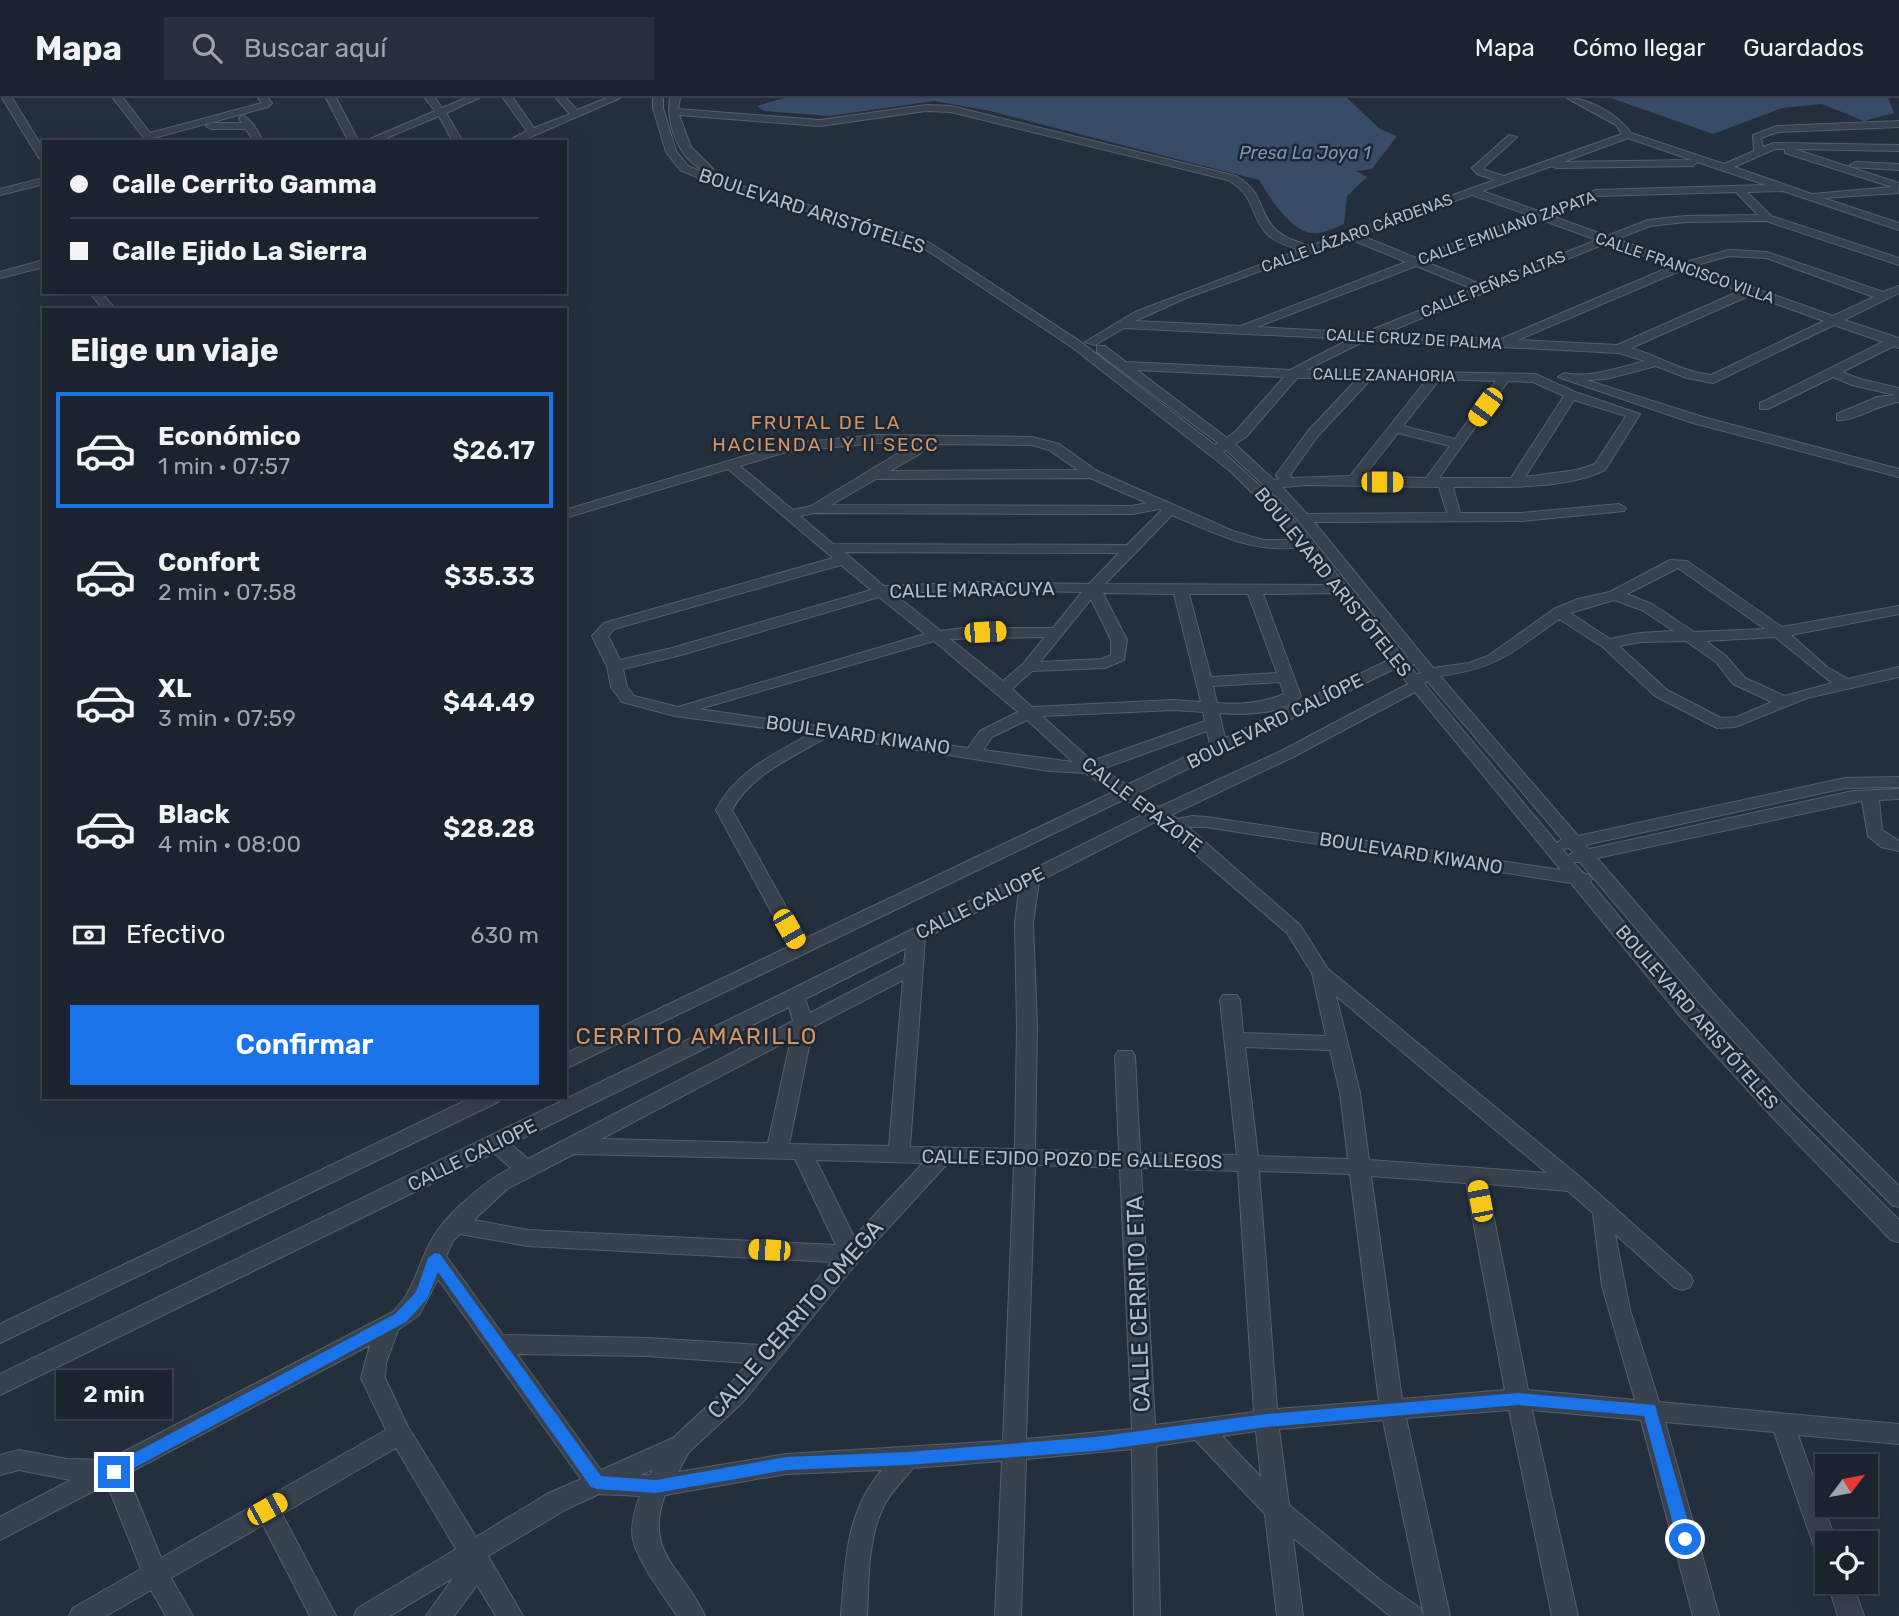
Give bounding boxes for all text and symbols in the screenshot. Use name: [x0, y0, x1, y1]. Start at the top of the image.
search box: [164, 17, 654, 80]
text: Mapa: [35, 29, 122, 68]
icon: search: [188, 29, 226, 67]
text: Buscar aquí: [244, 33, 387, 64]
text: Mapa: [1475, 34, 1535, 62]
text: Cómo llegar: [1573, 34, 1705, 62]
text: Guardados: [1743, 34, 1864, 62]
water label: Presa La Joya 1: [1239, 142, 1371, 164]
street label: BOULEVARD ARISTÓTELES: [696, 163, 928, 259]
text: Calle Cerrito Gamma: [112, 169, 377, 200]
street label: CALLE EMILIANO ZAPATA: [1415, 187, 1599, 269]
street label: CALLE LÁZARO CÁRDENAS: [1259, 189, 1455, 277]
street label: CALLE FRANCISCO VILLA: [1593, 228, 1777, 308]
text: Calle Ejido La Sierra: [112, 236, 367, 267]
street label: CALLE PEÑAS ALTAS: [1418, 246, 1568, 322]
street label: CALLE CRUZ DE PALMA: [1326, 325, 1503, 353]
text: Elige un viaje: [70, 331, 279, 369]
street label: CALLE ZANAHORIA: [1312, 364, 1456, 386]
car: [1465, 384, 1506, 430]
district label: FRUTAL DE LA HACIENDA I Y II SECC: [712, 411, 940, 456]
icon: car: [74, 419, 137, 482]
text: Económico: [158, 421, 301, 452]
text: $26.17: [452, 435, 535, 466]
text: 1 min · 07:57: [158, 452, 290, 480]
car: [1362, 472, 1404, 493]
street label: BOULEVARD ARISTÓTELES: [1250, 483, 1416, 681]
icon: car: [74, 545, 137, 608]
text: Confort: [158, 547, 260, 578]
text: $35.33: [444, 561, 535, 592]
street label: CALLE MARACUYA: [889, 577, 1055, 603]
text: 2 min · 07:58: [158, 578, 297, 606]
car: [964, 620, 1007, 644]
street label: BOULEVARD CALÍOPE: [1183, 668, 1367, 774]
icon: car: [74, 671, 137, 734]
text: XL: [158, 673, 191, 704]
text: $44.49: [443, 687, 535, 718]
text: 3 min · 07:59: [158, 704, 296, 732]
street label: BOULEVARD KIWANO: [765, 711, 951, 759]
street label: CALLE EPAZOTE: [1077, 752, 1207, 858]
icon: car: [74, 797, 137, 860]
text: Black: [158, 799, 230, 830]
text: $28.28: [443, 813, 535, 844]
street label: BOULEVARD KIWANO: [1318, 827, 1504, 879]
text: 4 min · 08:00: [158, 830, 301, 858]
street label: CALLE CALIOPE: [912, 862, 1048, 944]
car: [770, 906, 809, 952]
icon: cash: [70, 916, 108, 954]
text: Efectivo: [126, 919, 225, 950]
street label: BOULEVARD ARISTÓTELES: [1611, 920, 1783, 1114]
text: 630 m: [471, 921, 539, 949]
button: Confirmar: [70, 1005, 539, 1085]
district label: CERRITO AMARILLO: [576, 1022, 818, 1050]
street label: CALLE CALIOPE: [404, 1114, 540, 1196]
street label: CALLE EJIDO POZO DE GALLEGOS: [921, 1145, 1223, 1173]
car: [1466, 1178, 1495, 1224]
street label: CALLE CERRITO ETA: [1120, 1195, 1156, 1413]
street label: CALLE CERRITO OMEGA: [701, 1214, 889, 1424]
car: [748, 1238, 791, 1262]
callout: 2 min: [56, 1370, 172, 1420]
text: 2 min: [83, 1380, 145, 1408]
north arrow: [1815, 1454, 1878, 1517]
map controls: [1815, 1454, 1878, 1594]
route end: [98, 1456, 130, 1488]
car: [244, 1490, 291, 1528]
route start: [1669, 1523, 1701, 1555]
button: locate: [1815, 1531, 1878, 1594]

